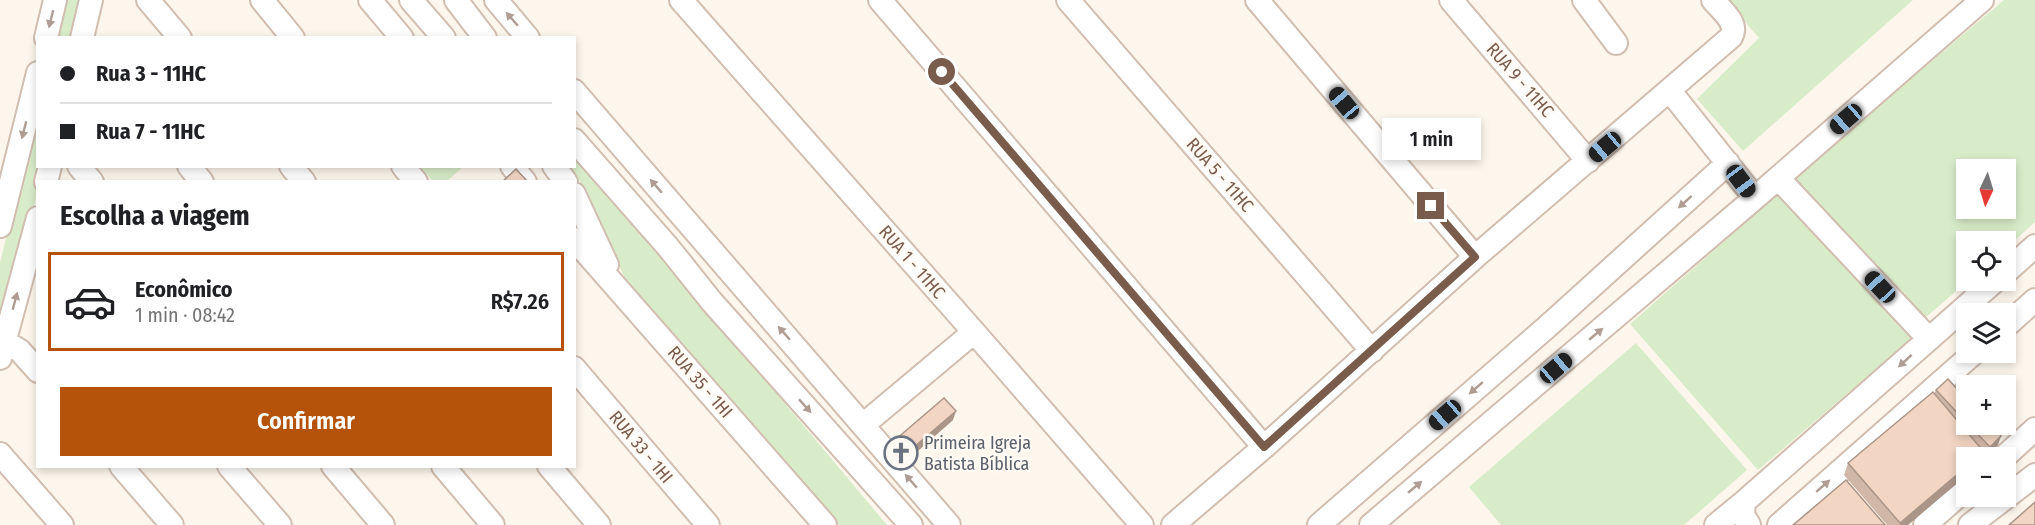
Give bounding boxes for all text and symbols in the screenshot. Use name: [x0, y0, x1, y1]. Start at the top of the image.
one-way arrow: [45, 10, 55, 28]
one-way arrow: [506, 12, 519, 27]
street label: RUA 9 - 11HC: [1482, 38, 1558, 122]
route start: [928, 58, 955, 85]
text: Rua 3 - 11HC: [96, 60, 206, 87]
car: [1326, 83, 1362, 123]
car: [1827, 100, 1865, 138]
text: Rua 7 - 11HC: [96, 118, 205, 145]
callout: 1 min: [1382, 119, 1480, 161]
one-way arrow: [18, 121, 28, 139]
text: 1 min: [1410, 127, 1453, 151]
car: [1585, 129, 1625, 165]
street label: RUA 5 - 11HC: [1182, 133, 1258, 217]
north arrow: [1956, 159, 2016, 219]
map controls: [1956, 159, 2016, 507]
car: [1723, 161, 1759, 201]
one-way arrow: [650, 179, 663, 194]
route end: [1417, 192, 1444, 219]
one-way arrow: [1678, 195, 1692, 209]
text: Escolha a viagem: [60, 200, 250, 232]
street label: RUA 1 - 11HC: [874, 221, 950, 303]
button: locate: [1956, 231, 2016, 291]
car: [1861, 268, 1899, 306]
icon: car: [63, 275, 117, 329]
text: Econômico: [135, 276, 233, 303]
text: R$7.26: [491, 288, 549, 315]
one-way arrow: [11, 292, 21, 311]
text: 1 min · 08:42: [135, 303, 235, 327]
button: layers: [1956, 303, 2016, 363]
one-way arrow: [778, 326, 791, 341]
one-way arrow: [1588, 328, 1603, 341]
street label: RUA 35 - 1HI: [663, 342, 737, 422]
car: [1536, 350, 1576, 386]
one-way arrow: [1897, 354, 1912, 368]
button: +: [1956, 375, 2016, 435]
one-way arrow: [1469, 381, 1484, 394]
button: Confirmar: [60, 387, 552, 456]
car: [1426, 396, 1464, 434]
one-way arrow: [798, 398, 811, 413]
street label: RUA 33 - 1HI: [604, 406, 678, 488]
place label: Primeira Igreja Batista Bíblica: [924, 432, 1031, 475]
church icon: Primeira Igreja Batista Bíblica: [883, 435, 919, 471]
button: −: [1956, 447, 2016, 507]
one-way arrow: [905, 474, 918, 489]
one-way arrow: [1815, 480, 1830, 493]
one-way arrow: [1407, 481, 1422, 494]

